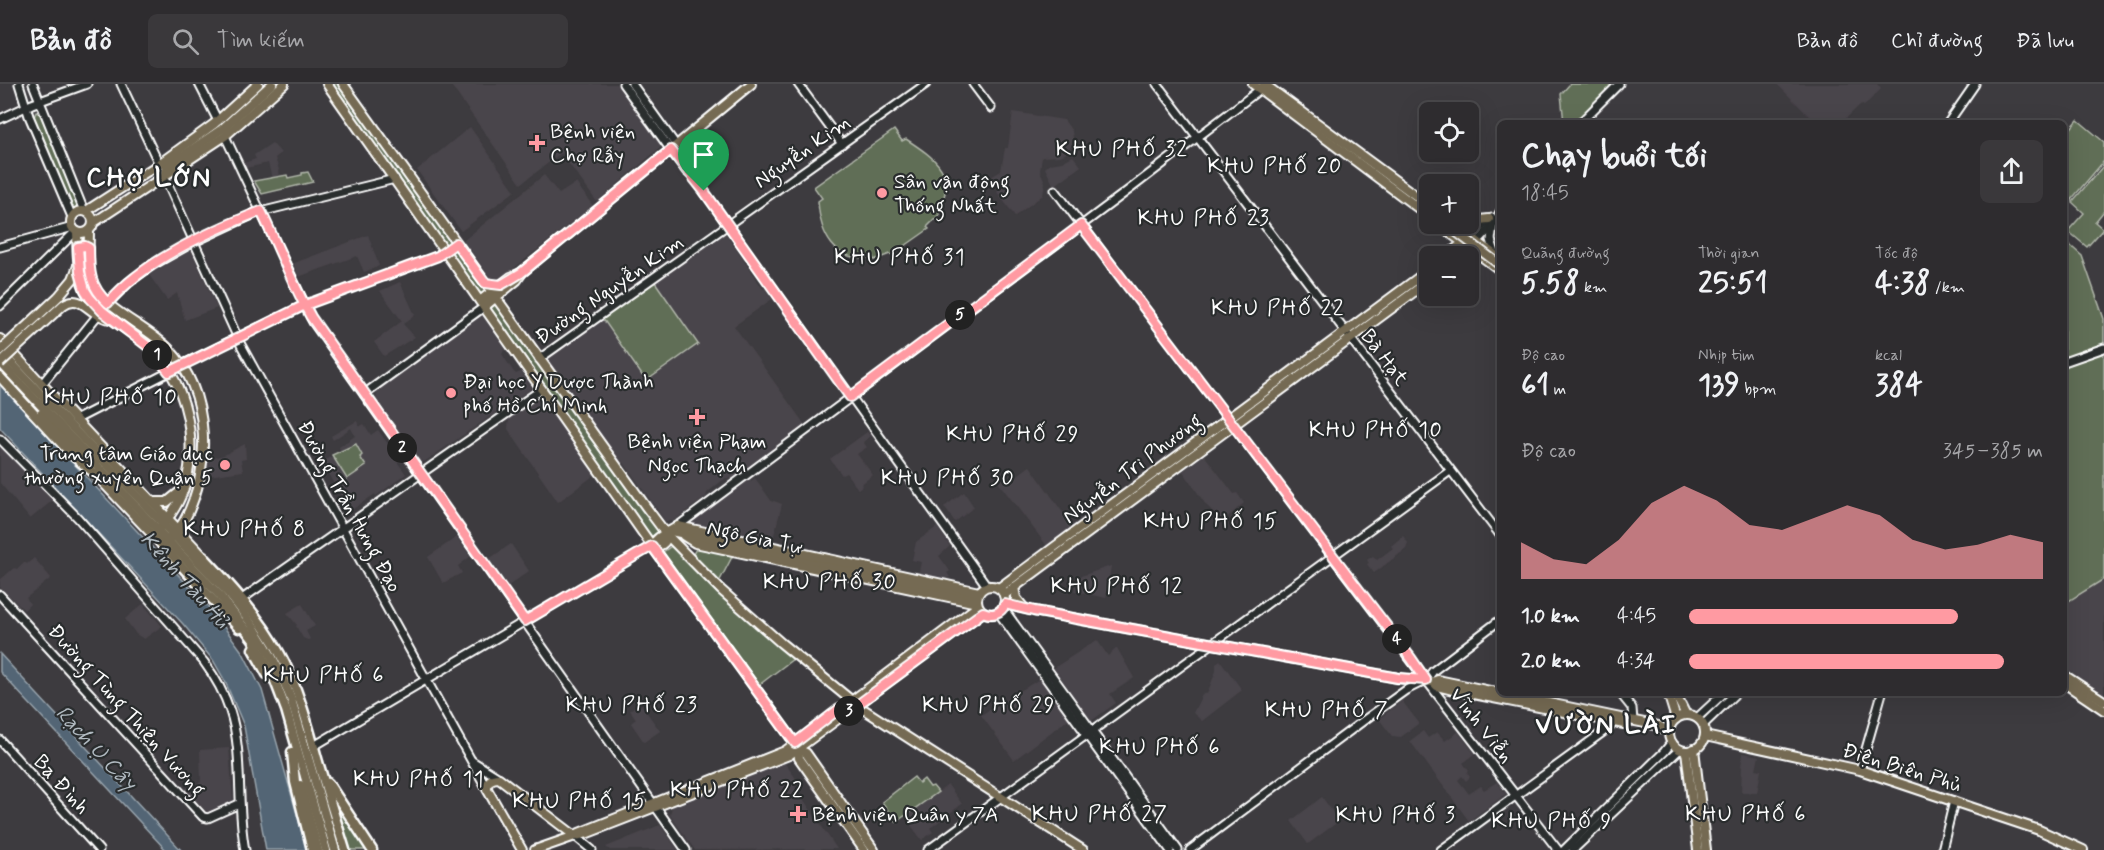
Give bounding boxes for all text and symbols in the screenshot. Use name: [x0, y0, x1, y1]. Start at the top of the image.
search box: [148, 14, 568, 68]
text: Bản đồ: [30, 23, 112, 60]
icon: search: [169, 25, 202, 58]
text: Tìm kiếm: [217, 27, 305, 55]
text: Bản đồ: [1797, 27, 1858, 55]
text: Chỉ đường: [1891, 27, 1983, 55]
text: Đã lưu: [2016, 27, 2074, 55]
map controls: [1419, 102, 1479, 306]
button: locate: [1419, 102, 1479, 162]
street label: Nguyễn Kim: [749, 108, 857, 197]
place label: Bệnh viện Chợ Rẫy: [550, 118, 635, 170]
pin: [678, 129, 729, 191]
marker: Bệnh viện Chợ Rẫy: [528, 134, 546, 152]
text: Chạy buổi tối: [1521, 135, 1707, 179]
district label: KHU PHỐ 32: [1055, 136, 1189, 164]
icon: arrive: [687, 138, 720, 171]
button: share: [1980, 140, 2043, 203]
district label: KHU PHỐ 20: [1207, 153, 1343, 181]
district label: CHỢ LỚN: [86, 161, 212, 196]
place label: Sân vận động Thống Nhất: [894, 168, 1010, 222]
button: +: [1419, 174, 1479, 234]
text: 18:45: [1521, 180, 1569, 207]
marker: Sân vận động Thống Nhất: [875, 186, 889, 200]
district label: KHU PHỐ 23: [1137, 205, 1271, 233]
street label: Đường Nguyễn Kim: [530, 228, 690, 353]
text: Quãng đường: [1521, 243, 1610, 264]
text: Thời gian: [1698, 243, 1760, 264]
text: Tốc độ: [1875, 243, 1918, 264]
district label: KHU PHỐ 31: [834, 244, 966, 272]
button: −: [1419, 246, 1479, 306]
text: 5.58: [1521, 264, 1580, 303]
text: 25:51: [1698, 264, 1768, 303]
text: 4:38: [1875, 264, 1930, 303]
text: km: [1580, 277, 1607, 298]
text: /km: [1930, 277, 1965, 298]
district label: KHU PHỐ 22: [1211, 295, 1345, 323]
pin: 5: [945, 300, 975, 330]
text: 5: [955, 304, 965, 325]
street label: Bà Hạt: [1354, 324, 1415, 392]
pin: 1: [142, 340, 172, 370]
text: 1: [153, 344, 161, 365]
text: Độ cao: [1521, 345, 1565, 366]
text: Nhịp tim: [1698, 345, 1755, 366]
text: kcal: [1875, 345, 1902, 366]
text: 61: [1521, 366, 1549, 405]
text: 139: [1698, 366, 1740, 405]
text: 384: [1875, 366, 1923, 405]
place label: Đại học Y Dược Thành phố Hồ Chí Minh: [463, 368, 654, 420]
text: m: [1549, 379, 1566, 400]
text: bpm: [1740, 379, 1776, 400]
district label: KHU PHỐ 10: [44, 384, 178, 412]
marker: Đại học Y Dược Thành phố Hồ Chí Minh: [444, 386, 458, 400]
street label: Nguyễn Tri Phương: [1057, 407, 1209, 532]
marker: Bệnh viện Phạm Ngọc Thạch: [688, 408, 706, 426]
street label: Đường Trần Hưng Đạo: [288, 416, 408, 598]
district label: KHU PHỐ 10: [1309, 417, 1443, 445]
district label: KHU PHỐ 29: [946, 421, 1080, 449]
place label: Bệnh viện Phạm Ngọc Thạch: [628, 428, 766, 482]
pin: 2: [387, 433, 417, 463]
text: 2: [398, 437, 406, 458]
text: Độ cao: [1521, 438, 1576, 465]
text: 345–385 m: [1943, 438, 2043, 465]
place label: Trung tâm Giáo dục thường xuyên Quận 5: [24, 440, 213, 494]
marker: Trung tâm Giáo dục thường xuyên Quận 5: [218, 458, 232, 472]
district label: KHU PHỐ 30: [881, 465, 1015, 493]
district label: KHU PHỐ 15: [1143, 508, 1279, 536]
street label: Ngô Gia Tự: [704, 514, 805, 564]
district label: KHU PHỐ 8: [183, 516, 307, 544]
water label: Kênh Tàu Hủ: [134, 526, 236, 635]
district label: KHU PHỐ 30: [763, 569, 897, 597]
district label: KHU PHỐ 12: [1050, 573, 1184, 601]
text: 1.0 km: [1521, 603, 1580, 630]
text: 4:45: [1617, 603, 1656, 630]
street label: Đường Tùng Thiện Vương: [39, 618, 212, 805]
pin: 4: [1382, 624, 1412, 654]
text: 4: [1392, 628, 1402, 649]
text: 2.0 km: [1521, 648, 1581, 675]
text: 4:34: [1617, 648, 1655, 675]
district label: KHU PHỐ 6: [263, 662, 385, 690]
street label: Vĩnh Viễn: [1443, 682, 1520, 769]
district label: KHU PHỐ 23: [565, 692, 699, 720]
district label: KHU PHỐ 29: [922, 692, 1056, 720]
pin: 3: [834, 696, 864, 726]
district label: KHU PHỐ 7: [1265, 697, 1389, 725]
water label: Rạch Ụ Cây: [49, 700, 143, 798]
text: 3: [845, 700, 853, 721]
district label: VƯỜN LÀI: [1535, 708, 1677, 743]
district label: KHU PHỐ 6: [1099, 734, 1221, 762]
street label: Điện Biên Phủ: [1839, 737, 1965, 799]
street label: Ba Đình: [27, 749, 96, 821]
district label: KHU PHỐ 11: [353, 766, 485, 794]
district label: KHU PHỐ 22: [670, 777, 804, 805]
district label: KHU PHỐ 15: [512, 788, 648, 816]
place label: Bệnh viện Quân y 7A: [812, 801, 998, 829]
district label: KHU PHỐ 27: [1032, 801, 1168, 829]
district label: KHU PHỐ 6: [1685, 801, 1807, 829]
district label: KHU PHỐ 3: [1336, 802, 1456, 830]
marker: Bệnh viện Quân y 7A: [789, 805, 807, 823]
district label: KHU PHỐ 9: [1491, 808, 1613, 836]

